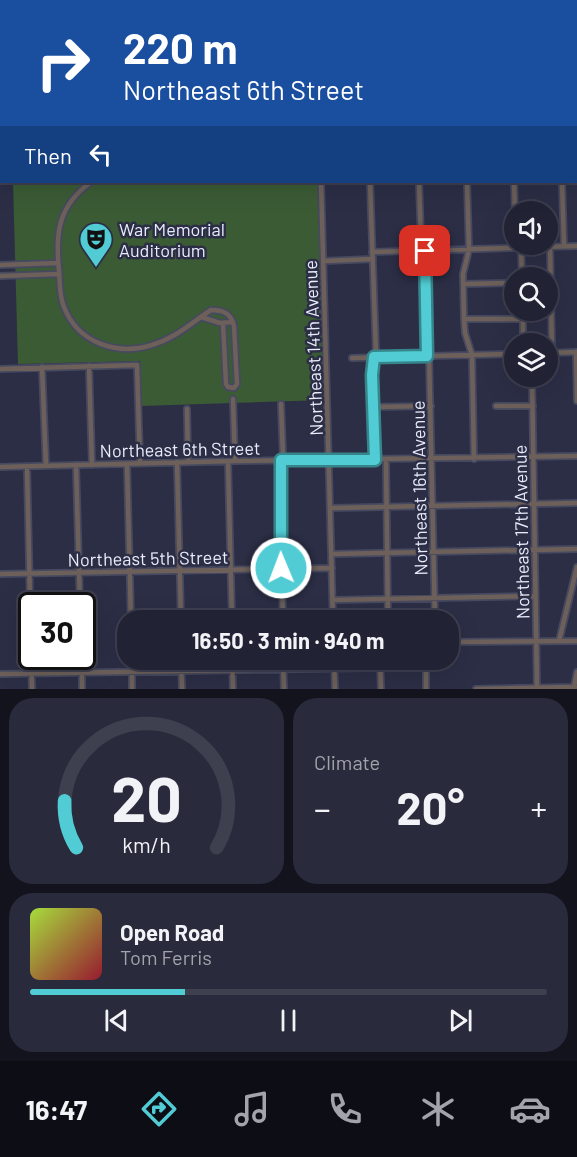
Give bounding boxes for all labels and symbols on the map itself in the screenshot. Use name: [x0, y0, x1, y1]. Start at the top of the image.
place label: War Memorial Auditorium: [119, 218, 225, 261]
theatre icon: War Memorial Auditorium: [78, 221, 114, 268]
pin: [399, 225, 450, 276]
street label: Northeast 14th Avenue: [299, 260, 327, 436]
street label: Northeast 16th Avenue: [406, 400, 432, 576]
street label: Northeast 6th Street: [99, 437, 261, 461]
street label: Northeast 17th Avenue: [508, 445, 534, 619]
position arrow: [249, 536, 313, 600]
street label: Northeast 5th Street: [67, 546, 229, 570]
speed limit sign: 30: [18, 592, 96, 670]

